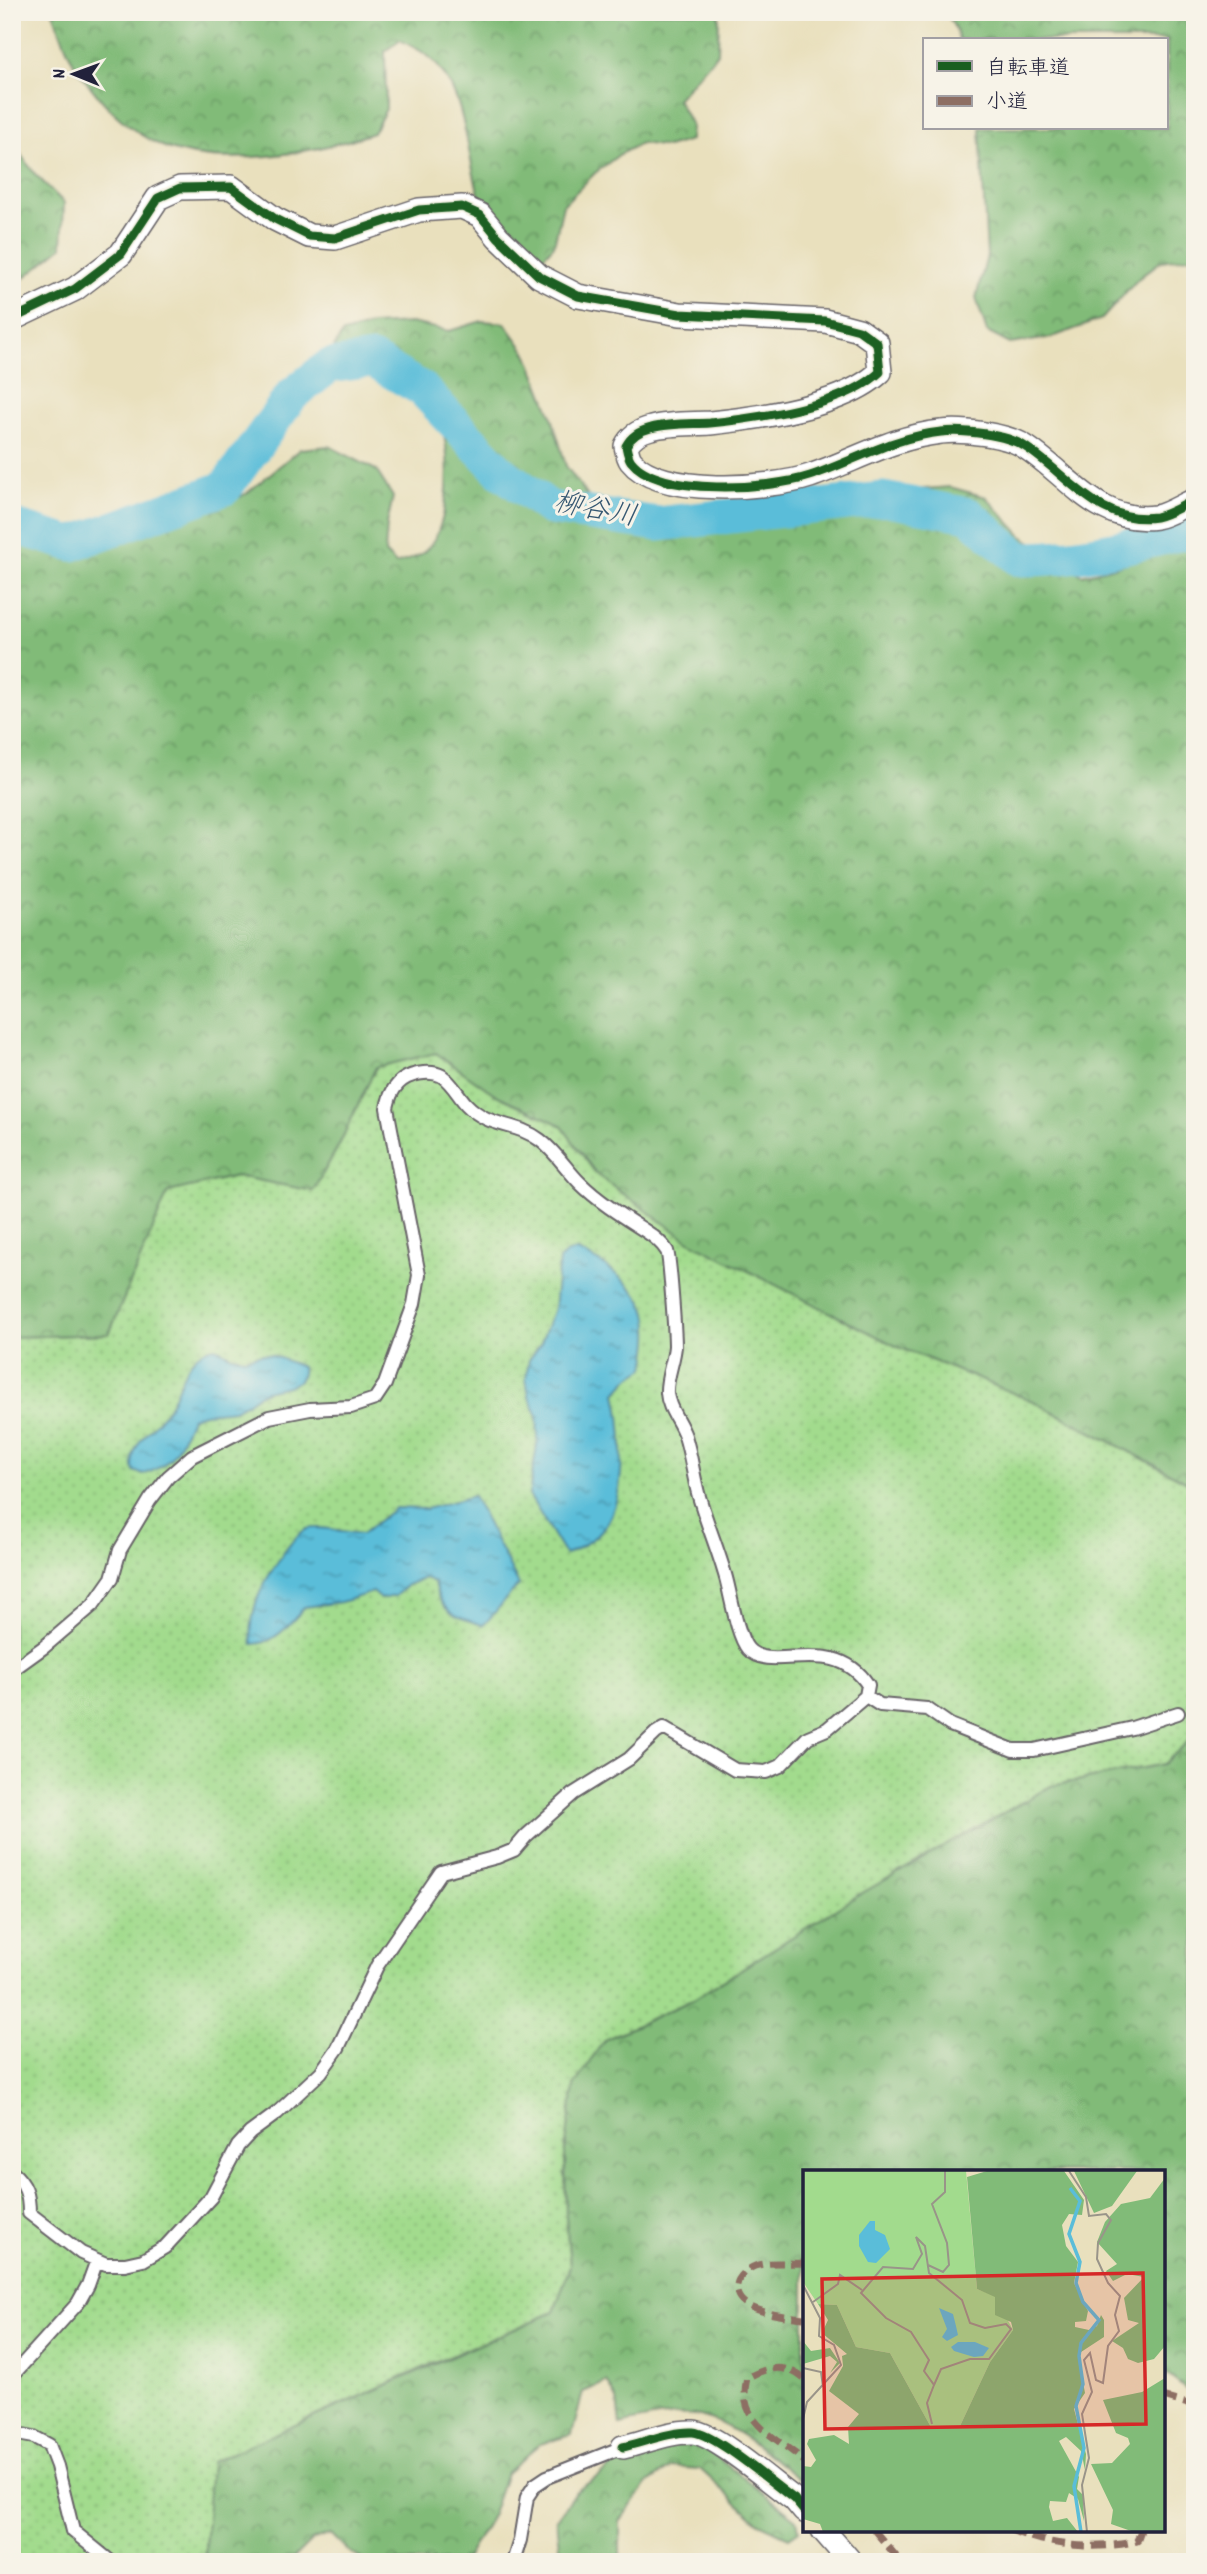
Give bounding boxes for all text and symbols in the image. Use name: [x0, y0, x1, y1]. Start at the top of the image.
north arrow: [38, 38, 108, 108]
legend: [923, 38, 1168, 130]
text: 自転車道: [986, 55, 1070, 85]
text: N: [47, 69, 74, 79]
text: 小道: [986, 89, 1028, 119]
water label: 柳谷川: [550, 484, 640, 540]
inset map: [803, 2170, 1165, 2532]

